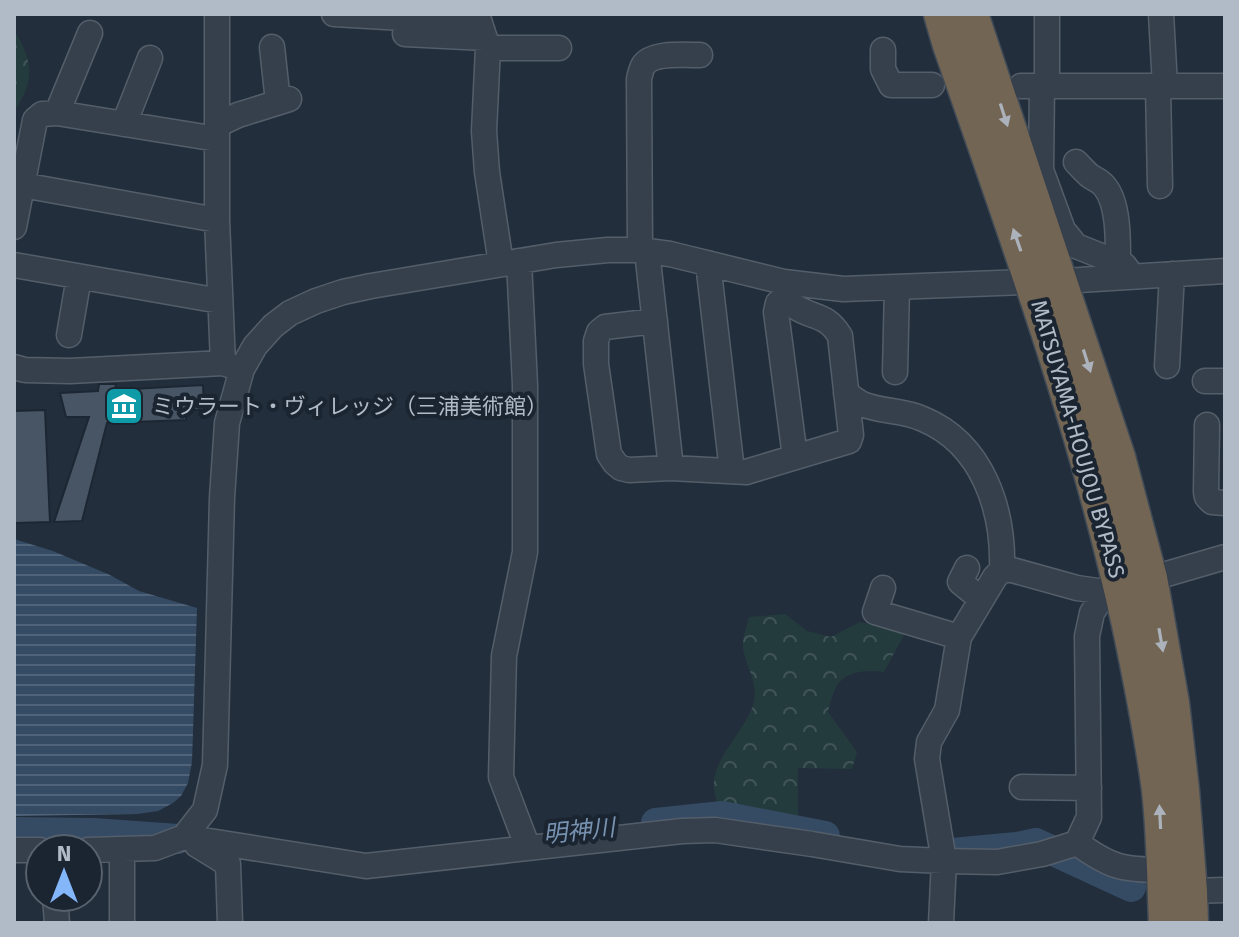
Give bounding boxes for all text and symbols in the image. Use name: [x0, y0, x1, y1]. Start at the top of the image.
one-way arrow: [998, 103, 1011, 127]
one-way arrow: [1011, 228, 1023, 252]
street label: MATSUYAMA-HOUJOU BYPASS: [1025, 297, 1131, 581]
one-way arrow: [1081, 350, 1094, 374]
museum icon: ミウラート・ヴィレッジ（三浦美術館）: [103, 385, 145, 427]
place label: ミウラート・ヴィレッジ（三浦美術館）: [152, 393, 548, 420]
one-way arrow: [1155, 627, 1167, 652]
one-way arrow: [1154, 804, 1167, 829]
water label: 明神川: [542, 813, 619, 849]
north arrow: [24, 833, 104, 913]
text: N: [57, 840, 71, 867]

